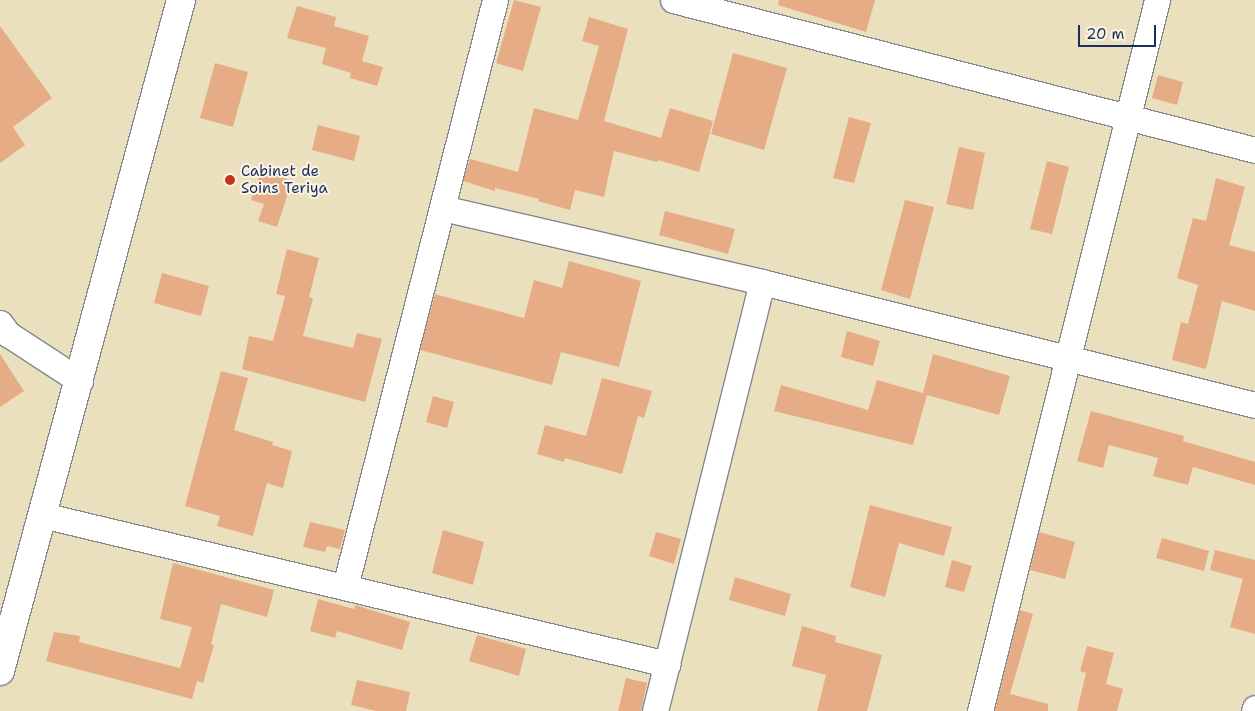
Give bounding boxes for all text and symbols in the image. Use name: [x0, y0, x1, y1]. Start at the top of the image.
scale bar: [1080, 15, 1158, 47]
text: 20 m: [1086, 24, 1125, 44]
place label: Cabinet de Soins Teriya: [241, 162, 328, 197]
marker: Cabinet de Soins Teriya: [223, 173, 237, 187]

